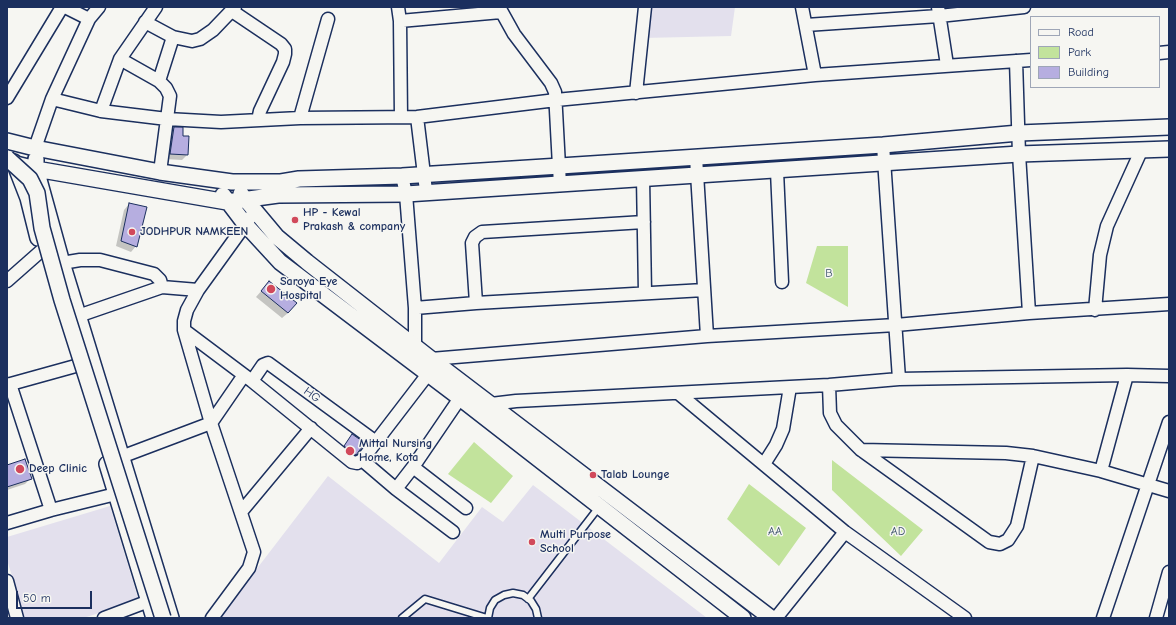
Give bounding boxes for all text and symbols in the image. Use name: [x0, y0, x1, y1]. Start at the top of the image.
legend: [1030, 16, 1160, 88]
text: Road: [1068, 25, 1094, 39]
text: Park: [1068, 45, 1091, 59]
text: Building: [1068, 65, 1109, 79]
place label: HP - Kewal Prakash & company: [303, 206, 405, 234]
marker: HP - Kewal Prakash & company: [290, 215, 300, 225]
place label: JODHPUR NAMKEEN: [140, 225, 248, 239]
marker: JODHPUR NAMKEEN: [127, 227, 137, 237]
park label: B: [825, 267, 833, 281]
place label: Saroya Eye Hospital: [280, 275, 337, 303]
marker: Saroya Eye Hospital: [265, 283, 277, 295]
street label: HG: [301, 384, 323, 406]
place label: Mittal Nursing Home, Kota: [359, 437, 432, 465]
marker: Mittal Nursing Home, Kota: [344, 445, 356, 457]
place label: Deep Clinic: [29, 462, 87, 476]
marker: Deep Clinic: [14, 463, 26, 475]
place label: Talab Lounge: [601, 468, 669, 482]
marker: Talab Lounge: [588, 470, 598, 480]
park label: AA: [768, 525, 782, 539]
park label: AD: [891, 525, 905, 539]
place label: Multi Purpose School: [540, 528, 611, 556]
marker: Multi Purpose School: [527, 537, 537, 547]
scale bar: [18, 583, 94, 609]
text: 50 m: [23, 591, 51, 605]

